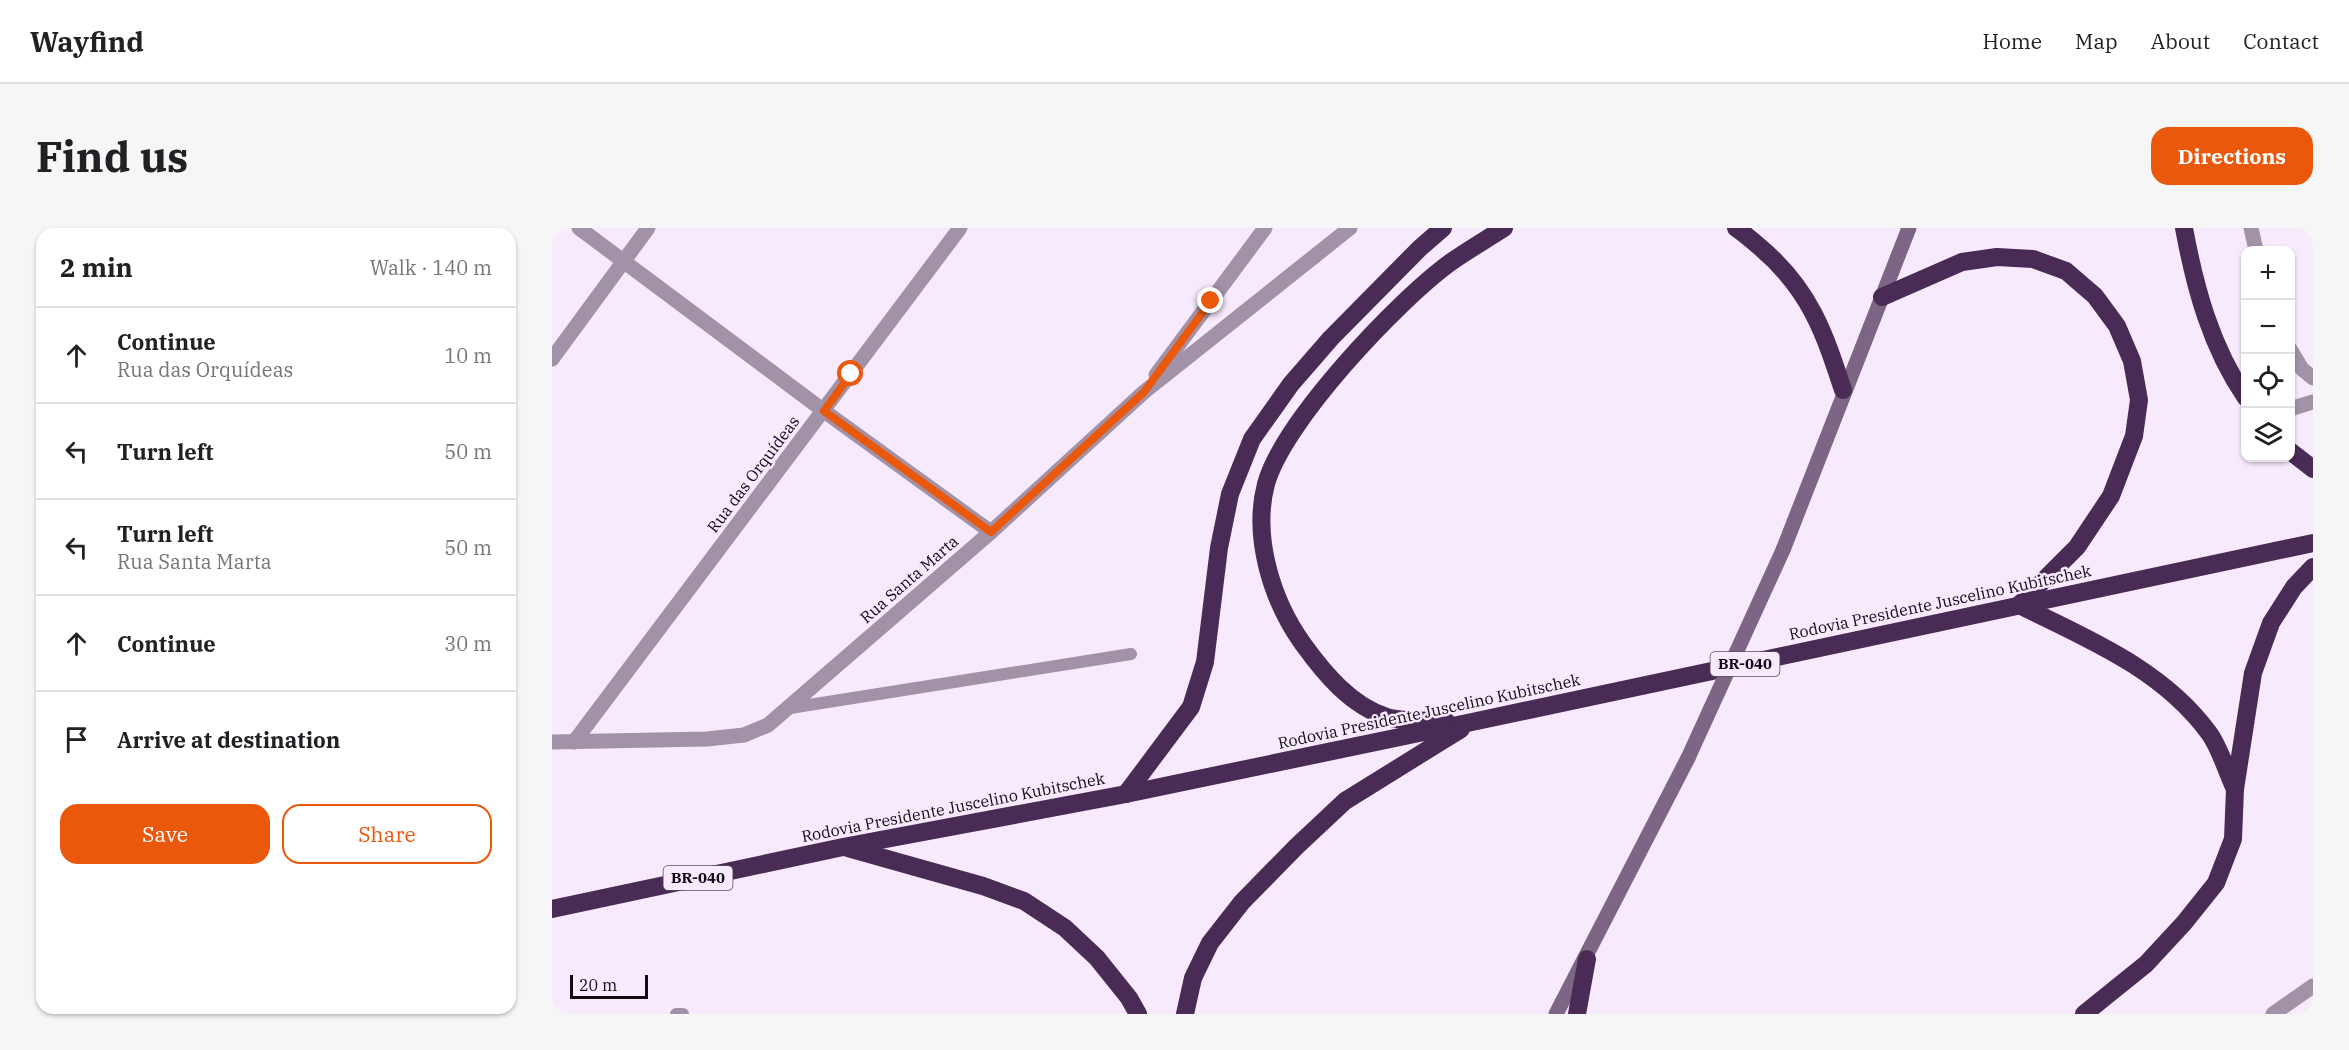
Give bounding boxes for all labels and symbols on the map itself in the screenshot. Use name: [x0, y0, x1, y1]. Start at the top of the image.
route end: [1197, 287, 1223, 313]
route start: [837, 360, 863, 386]
street label: Rua das Orquídeas: [703, 412, 803, 536]
street label: Rua Santa Marta: [856, 531, 962, 627]
street label: Rodovia Presidente Juscelino Kubitschek: [1787, 560, 2094, 644]
road number: BR-040: [1710, 652, 1780, 676]
street label: Rodovia Presidente Juscelino Kubitschek: [1276, 669, 1583, 753]
street label: Rodovia Presidente Juscelino Kubitschek: [800, 768, 1107, 846]
road number: BR-040: [664, 866, 732, 890]
scale bar: [570, 972, 648, 1000]

